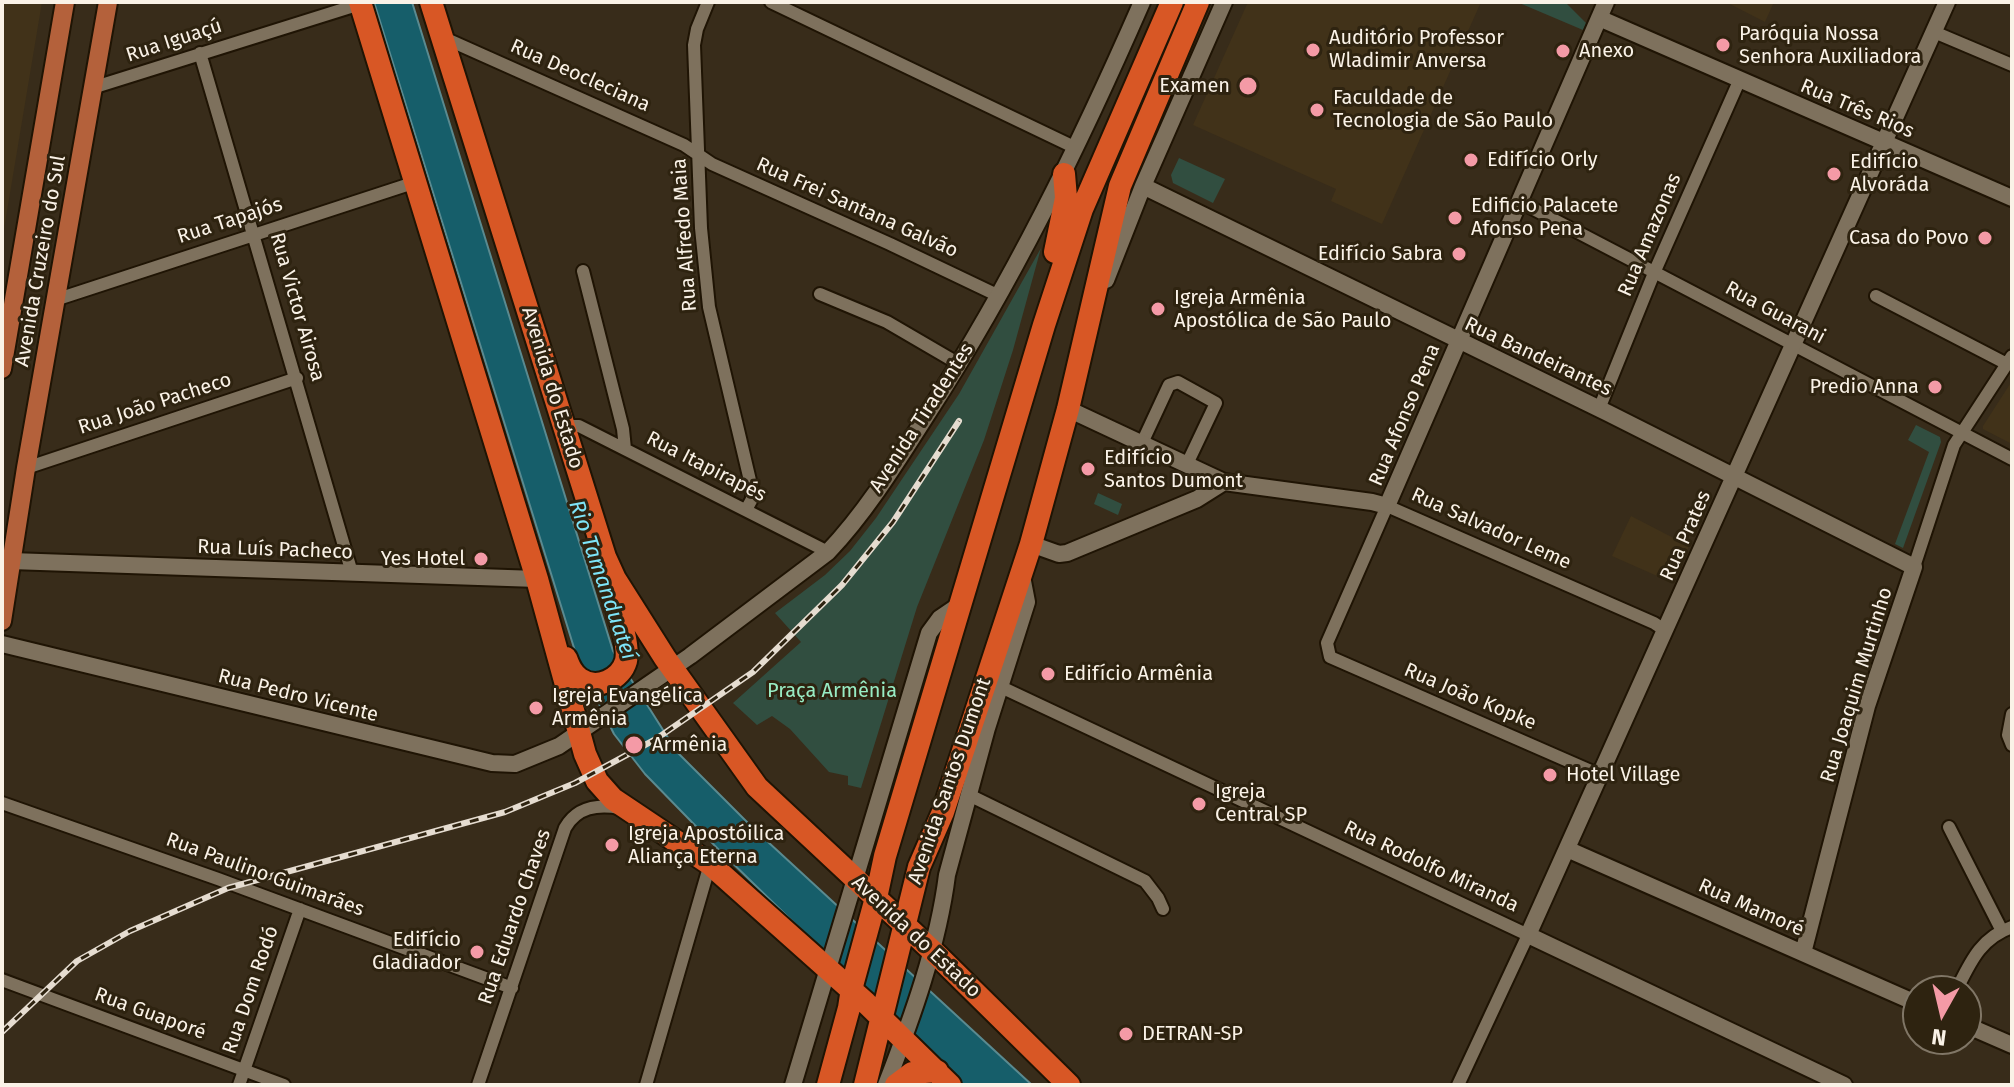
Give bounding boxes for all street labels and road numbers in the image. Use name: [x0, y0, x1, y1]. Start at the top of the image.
street label: Rua Iguaçú: [123, 14, 225, 68]
street label: Rua Deocleciana: [506, 34, 654, 118]
street label: Rua Três Rios: [1797, 74, 1917, 144]
street label: Avenida Cruzeiro do Sul: [11, 153, 71, 369]
street label: Rua Frei Santana Galvão: [752, 153, 962, 263]
street label: Rua Alfredo Maia: [668, 157, 702, 313]
street label: Rua Amazonas: [1613, 170, 1687, 300]
street label: Rua Tapajós: [174, 193, 286, 249]
street label: Rua Victor Airosa: [264, 230, 330, 384]
street label: Rua Guarani: [1721, 277, 1829, 349]
street label: Avenida do Estado: [516, 304, 588, 472]
street label: Rua Bandeirantes: [1460, 312, 1616, 402]
street label: Avenida Tiradentes: [865, 339, 979, 497]
street label: Rua Afonso Pena: [1364, 340, 1446, 490]
street label: Rua João Pacheco: [75, 368, 235, 440]
street label: Rua Itapirapés: [642, 426, 770, 508]
street label: Rua Salvador Leme: [1407, 483, 1575, 575]
street label: Rua Prates: [1655, 487, 1717, 585]
street label: Rua Luís Pacheco: [197, 535, 353, 565]
street label: Rua Joaquim Murtinho: [1816, 584, 1898, 786]
street label: Rua João Kopke: [1400, 658, 1540, 736]
street label: Rua Pedro Vicente: [215, 664, 381, 728]
street label: Avenida Santos Dumont: [903, 675, 997, 887]
street label: Rua Rodolfo Miranda: [1340, 816, 1522, 918]
street label: Rua Eduardo Chaves: [474, 826, 556, 1008]
street label: Rua Paulino Guimarães: [163, 828, 367, 922]
street label: Avenida do Estado: [846, 871, 986, 1003]
street label: Rua Mamoré: [1694, 874, 1808, 942]
street label: Rua Dom Rodó: [218, 923, 284, 1057]
street label: Rua Guaporé: [91, 983, 209, 1045]

